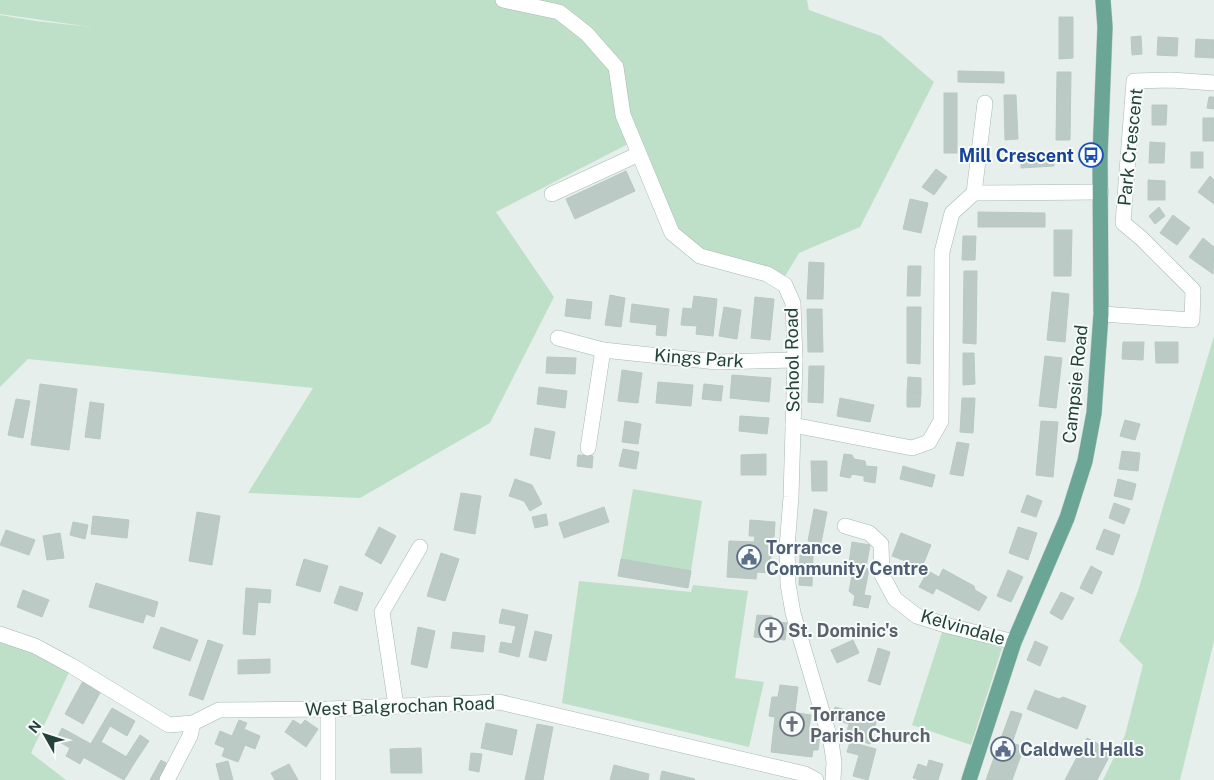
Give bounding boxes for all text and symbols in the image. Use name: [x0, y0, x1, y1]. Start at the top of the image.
street label: Park Crescent: [1113, 87, 1147, 207]
bus stop icon: Mill Crescent: [1078, 142, 1104, 168]
place label: Mill Crescent: [959, 145, 1074, 166]
street label: School Road: [781, 307, 803, 413]
street label: Campsie Road: [1058, 324, 1092, 444]
street label: Kings Park: [653, 344, 745, 372]
place label: Torrance Community Centre: [766, 537, 928, 579]
public building icon: Torrance Community Centre: [736, 544, 762, 570]
street label: Kelvindale: [918, 605, 1008, 649]
church icon: St. Dominic's: [758, 617, 784, 643]
place label: St. Dominic's: [788, 620, 898, 641]
street label: West Balgrochan Road: [305, 692, 495, 720]
place label: Torrance Parish Church: [810, 704, 930, 746]
north arrow: [20, 710, 70, 760]
church icon: Torrance Parish Church: [779, 711, 805, 737]
text: N: [25, 718, 45, 736]
public building icon: Caldwell Halls: [990, 736, 1016, 762]
place label: Caldwell Halls: [1020, 739, 1144, 760]

